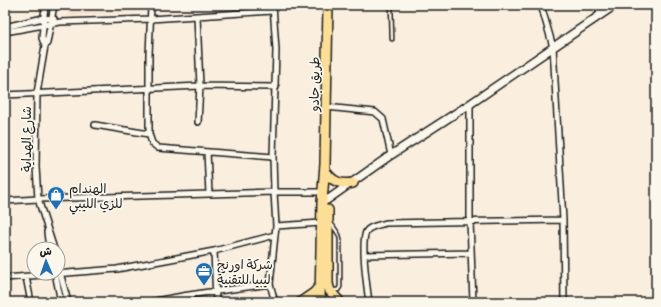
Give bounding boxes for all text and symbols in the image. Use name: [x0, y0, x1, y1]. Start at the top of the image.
street label: طريق جادو: [307, 56, 323, 113]
street label: شارع الهداية: [19, 106, 36, 172]
place label: الهندام للزي الليبي: [69, 181, 123, 215]
shop icon: الهندام للزي الليبي: [46, 185, 66, 210]
north arrow: [26, 241, 66, 281]
text: ش: [39, 245, 52, 258]
place label: شركة اورنج ليبيا للتقنية: [217, 257, 273, 288]
office icon: شركة اورنج ليبيا للتقنية: [194, 261, 214, 286]

